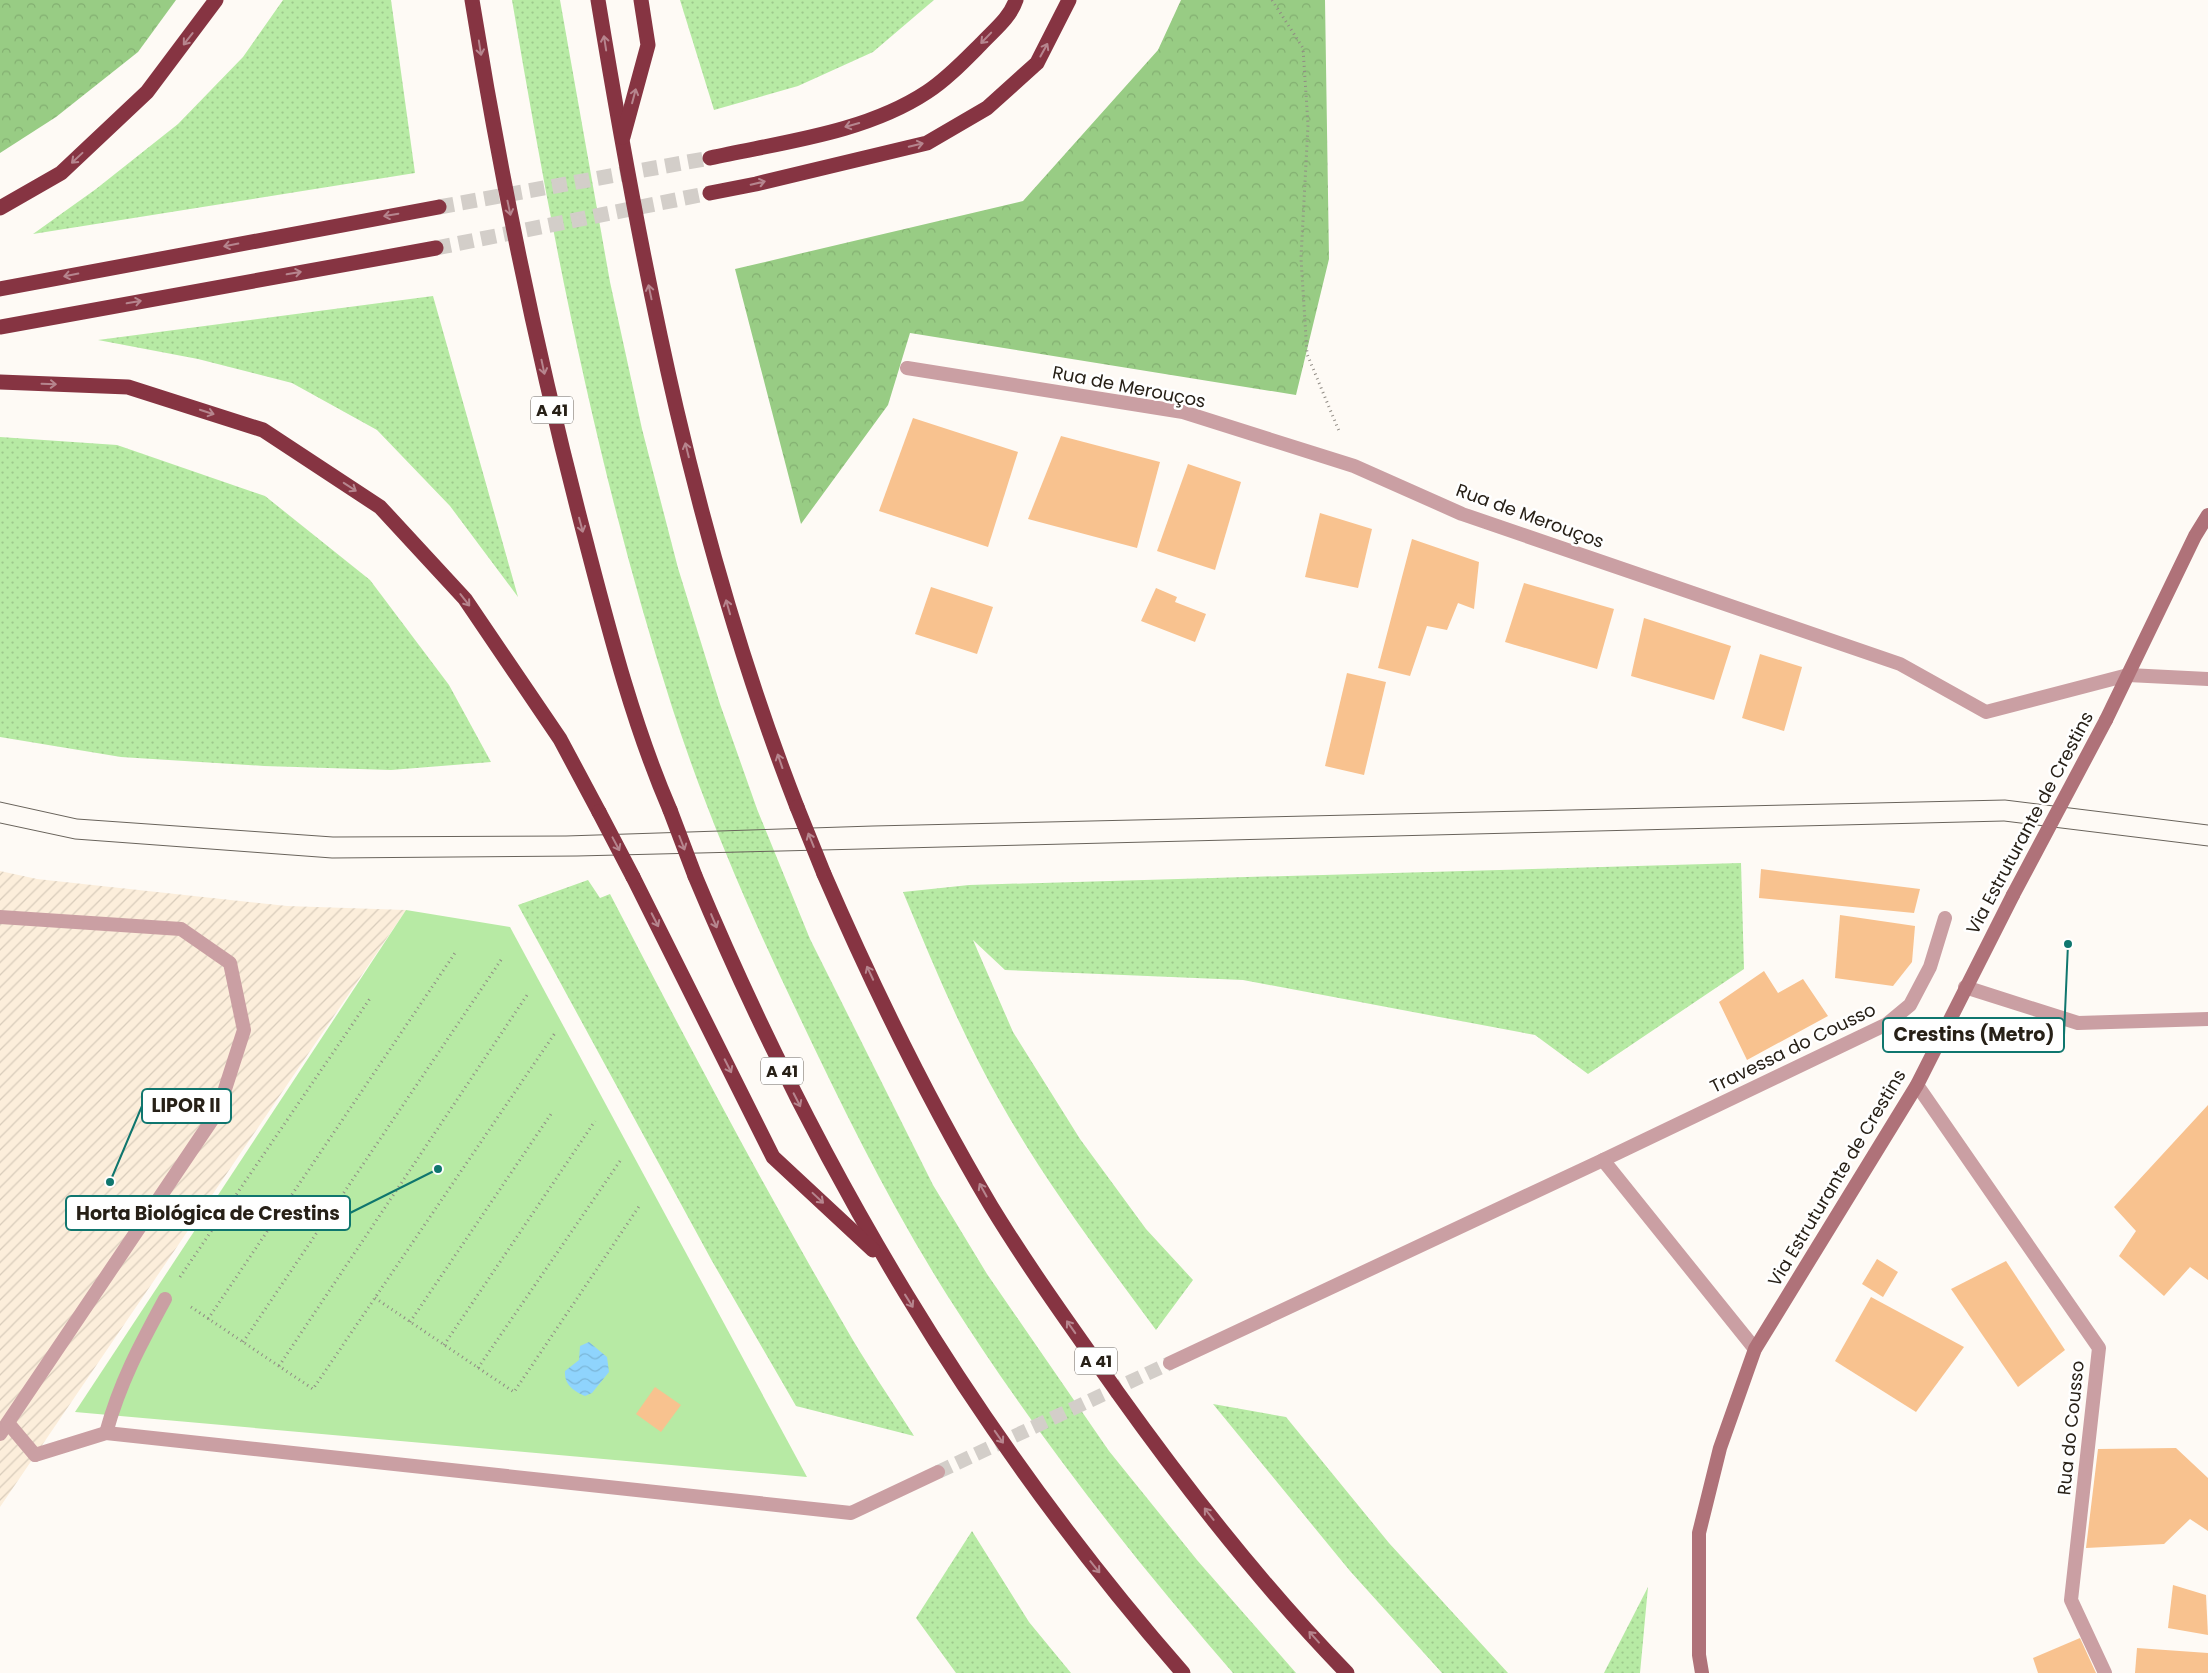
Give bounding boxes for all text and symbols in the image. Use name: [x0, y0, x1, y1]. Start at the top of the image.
one-way arrow: [981, 31, 993, 43]
one-way arrow: [182, 33, 193, 46]
one-way arrow: [599, 36, 609, 52]
one-way arrow: [475, 40, 485, 56]
one-way arrow: [1039, 42, 1049, 57]
one-way arrow: [630, 89, 639, 105]
one-way arrow: [845, 120, 861, 130]
one-way arrow: [908, 140, 924, 149]
one-way arrow: [71, 152, 83, 164]
one-way arrow: [750, 178, 766, 187]
one-way arrow: [505, 199, 515, 215]
one-way arrow: [383, 211, 399, 221]
one-way arrow: [223, 241, 239, 250]
one-way arrow: [286, 268, 302, 278]
one-way arrow: [64, 271, 80, 281]
one-way arrow: [645, 284, 654, 300]
one-way arrow: [126, 297, 142, 307]
one-way arrow: [539, 358, 548, 374]
street label: Rua de Merouços: [1050, 359, 1208, 414]
one-way arrow: [40, 379, 56, 388]
road number: A 41: [531, 396, 573, 424]
one-way arrow: [199, 408, 214, 417]
one-way arrow: [682, 443, 691, 459]
street label: Rua de Merouços: [1453, 477, 1608, 554]
one-way arrow: [342, 482, 356, 492]
one-way arrow: [577, 516, 587, 532]
one-way arrow: [460, 593, 470, 607]
one-way arrow: [723, 600, 733, 616]
street label: Via Estruturante de Crestins: [1960, 707, 2099, 939]
one-way arrow: [775, 754, 784, 769]
one-way arrow: [806, 833, 815, 848]
one-way arrow: [678, 835, 688, 850]
one-way arrow: [611, 837, 621, 852]
one-way arrow: [650, 913, 660, 928]
one-way arrow: [710, 913, 719, 928]
one-way arrow: [864, 966, 874, 981]
street label: Travessa do Cousso: [1706, 997, 1880, 1099]
callout: Crestins (Metro): [1883, 1018, 2064, 1052]
text: Crestins (Metro): [1894, 1021, 2054, 1048]
one-way arrow: [724, 1058, 733, 1073]
road number: A 41: [761, 1058, 803, 1084]
street label: Via Estruturante de Crestins: [1762, 1065, 1911, 1291]
callout: LIPOR II: [142, 1089, 231, 1123]
text: LIPOR II: [151, 1092, 221, 1119]
one-way arrow: [793, 1092, 802, 1107]
one-way arrow: [977, 1184, 987, 1198]
one-way arrow: [811, 1192, 824, 1204]
callout: Horta Biológica de Crestins: [66, 1196, 350, 1230]
text: Horta Biológica de Crestins: [76, 1200, 340, 1227]
one-way arrow: [904, 1294, 914, 1308]
one-way arrow: [1066, 1320, 1076, 1334]
road number: A 41: [1075, 1348, 1117, 1374]
street label: Rua do Cousso: [2051, 1359, 2090, 1496]
one-way arrow: [994, 1430, 1004, 1444]
one-way arrow: [1203, 1508, 1214, 1521]
one-way arrow: [1090, 1560, 1101, 1573]
one-way arrow: [1308, 1631, 1320, 1644]

